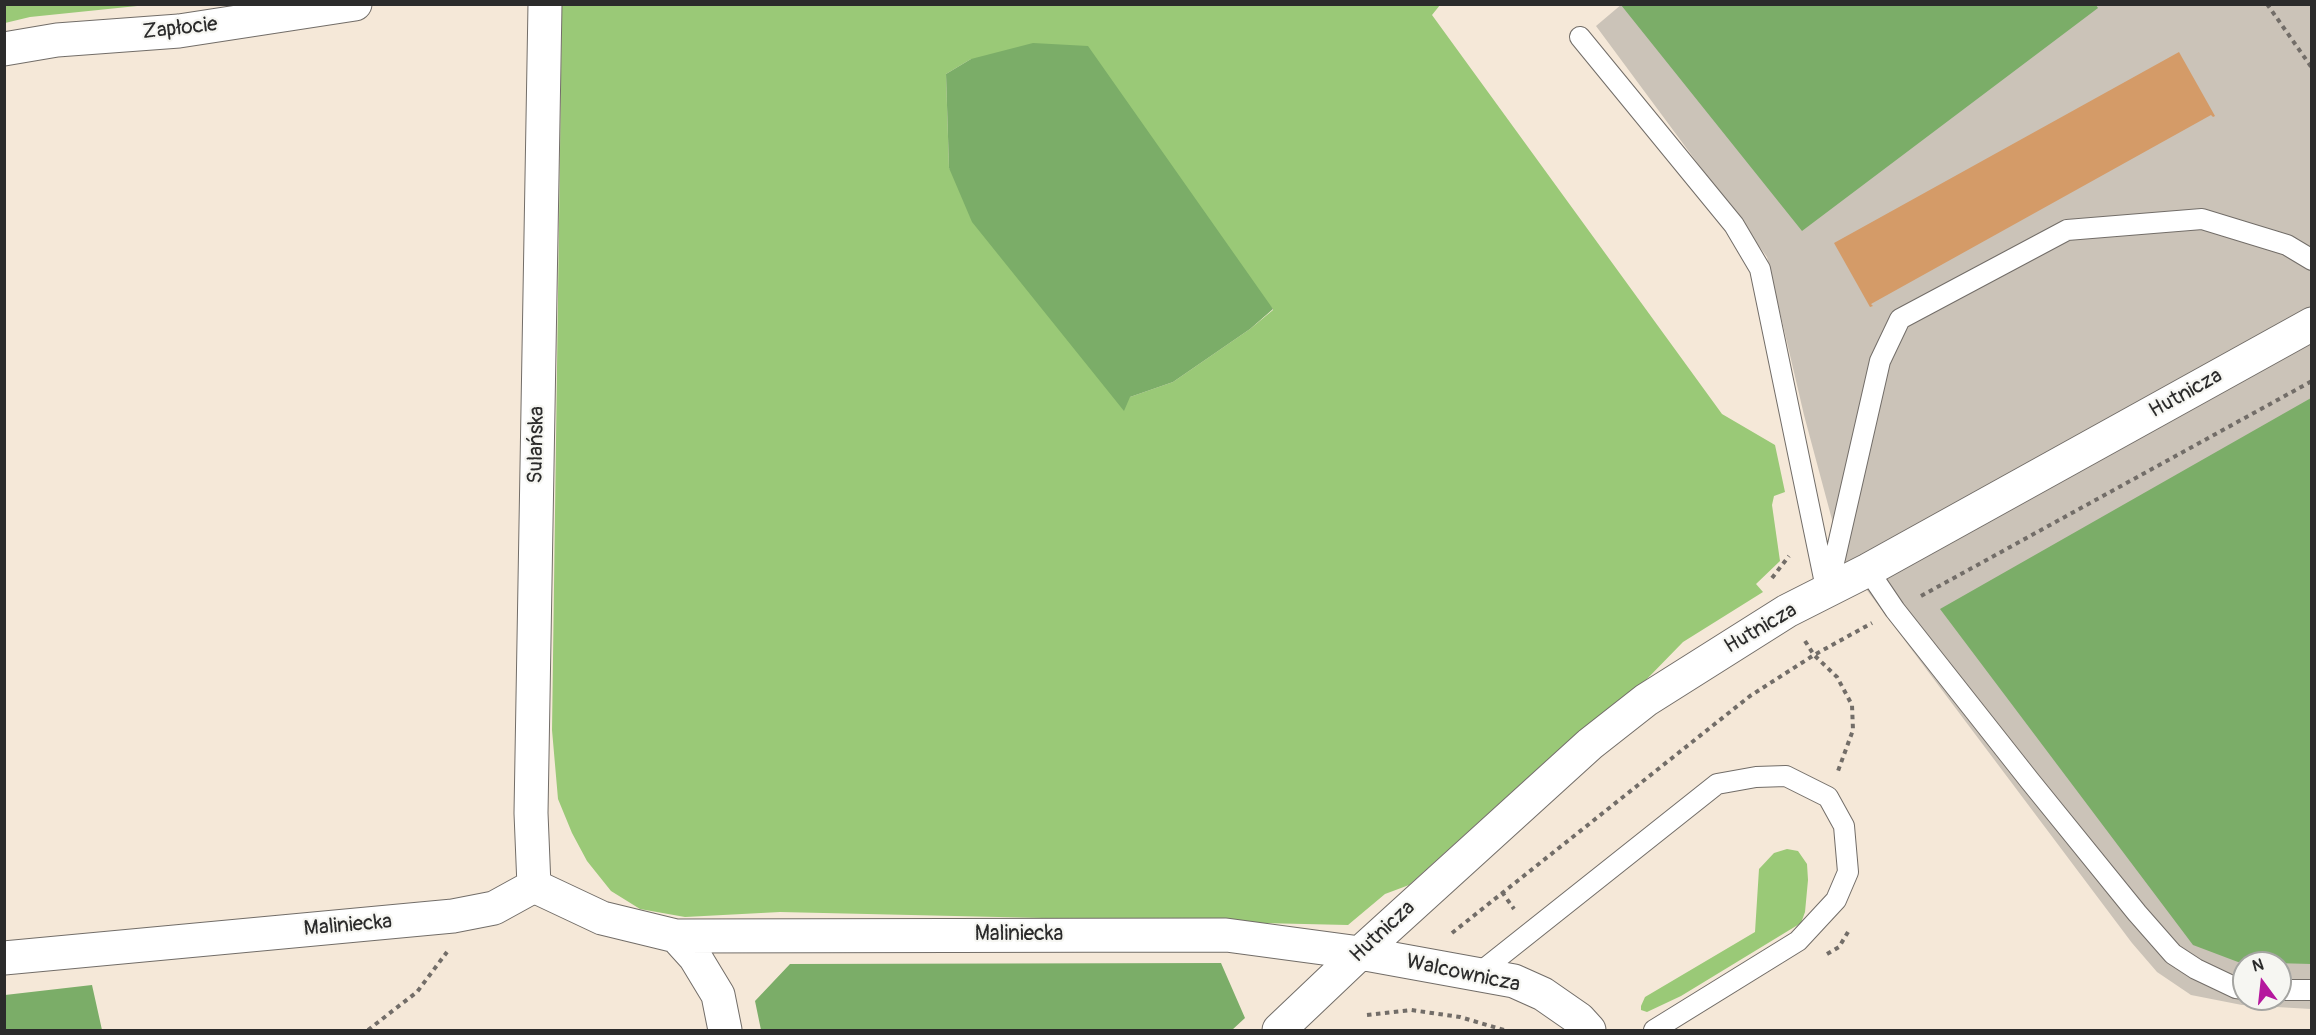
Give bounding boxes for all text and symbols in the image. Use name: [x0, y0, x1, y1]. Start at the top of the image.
street label: Zapłocie: [141, 13, 219, 45]
street label: Hutnicza: [2145, 364, 2227, 424]
street label: Sulańska: [524, 406, 550, 484]
street label: Hutnicza: [1720, 598, 1802, 660]
street label: Hutnicza: [1345, 896, 1421, 968]
street label: Maliniecka: [303, 910, 393, 942]
street label: Maliniecka: [975, 922, 1063, 948]
street label: Walcownicza: [1404, 950, 1522, 998]
north arrow: [2232, 951, 2292, 1011]
text: N: [2250, 954, 2266, 977]

